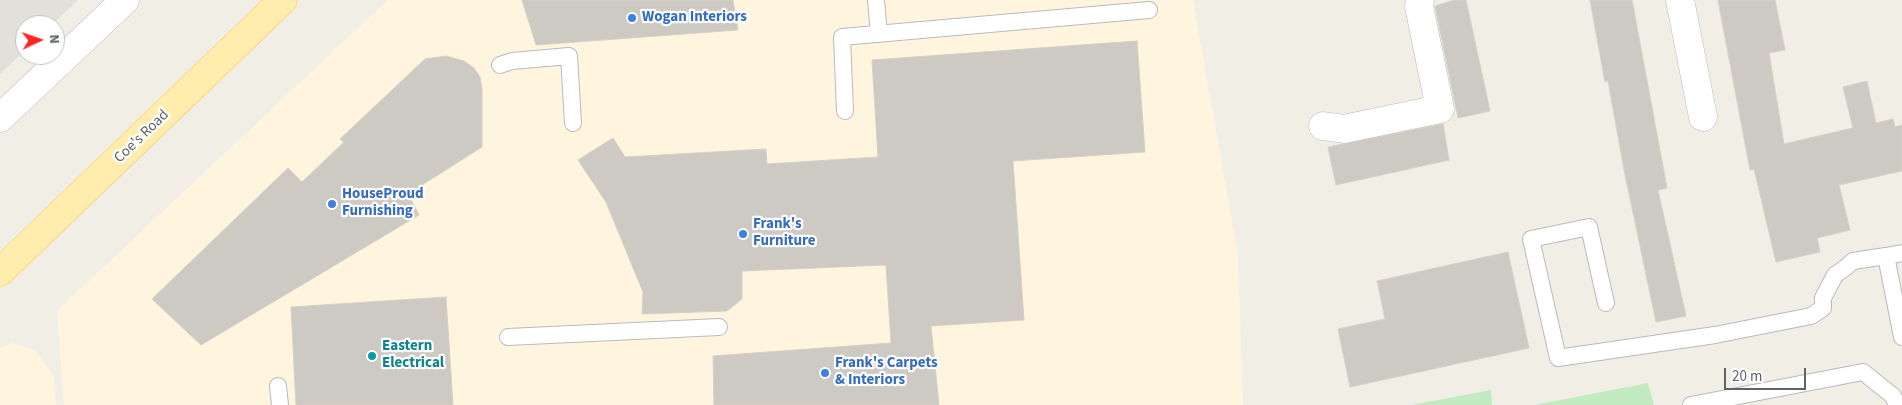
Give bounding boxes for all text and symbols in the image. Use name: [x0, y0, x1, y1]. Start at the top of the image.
place label: Wogan Interiors: [642, 9, 747, 27]
marker: Wogan Interiors: [626, 12, 638, 24]
north arrow: [15, 15, 65, 65]
text: N: [44, 34, 64, 44]
street label: Coe's Road: [111, 107, 173, 167]
place label: HouseProud Furnishing: [342, 186, 424, 221]
marker: HouseProud Furnishing: [326, 198, 338, 210]
place label: Frank's Furniture: [753, 216, 816, 251]
marker: Frank's Furniture: [737, 228, 749, 240]
place label: Eastern Electrical: [382, 338, 444, 373]
marker: Eastern Electrical: [366, 350, 378, 362]
place label: Frank's Carpets & Interiors: [835, 355, 938, 390]
scale bar: [1727, 358, 1810, 390]
text: 20 m: [1732, 366, 1762, 387]
marker: Frank's Carpets & Interiors: [819, 367, 831, 379]

